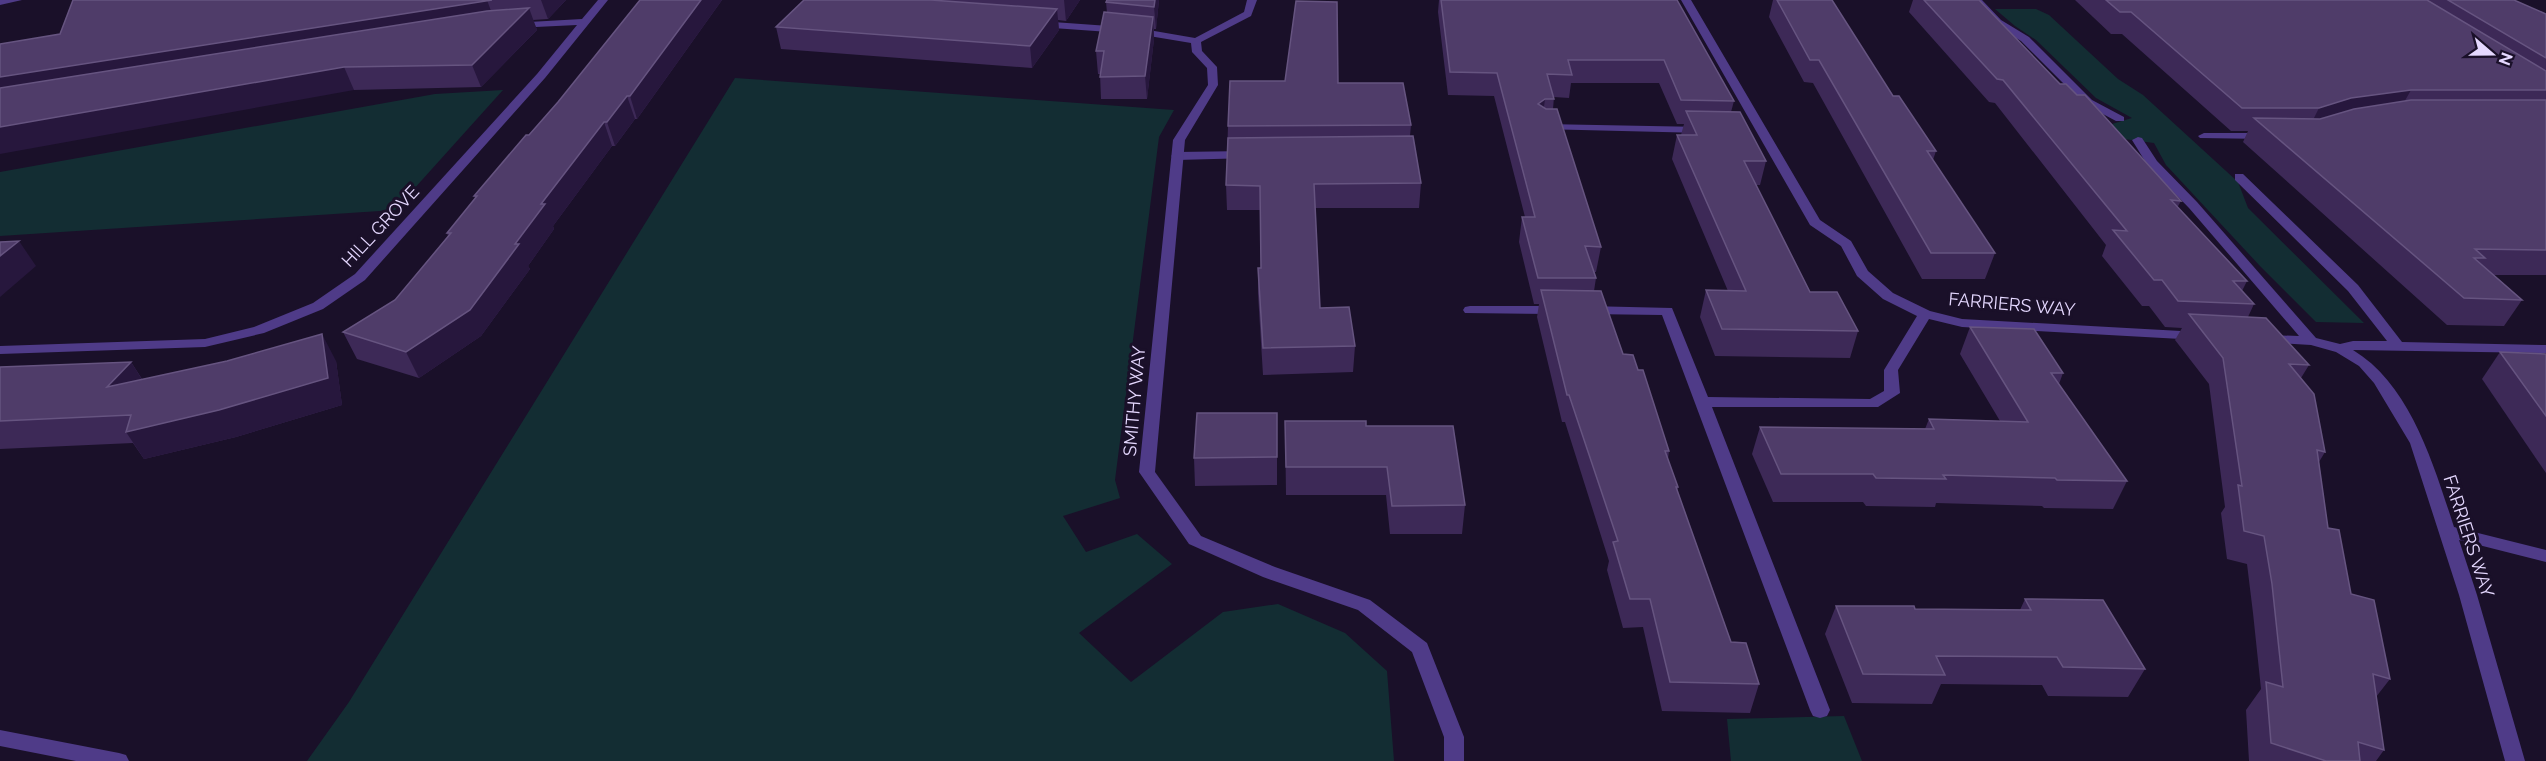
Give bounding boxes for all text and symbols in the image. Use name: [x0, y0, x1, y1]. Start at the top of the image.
north arrow: [2462, 24, 2522, 84]
text: N: [2495, 50, 2517, 68]
street label: HILL GROVE: [337, 181, 423, 271]
street label: FARRIERS WAY: [1948, 288, 2077, 320]
street label: SMITHY WAY: [1119, 345, 1149, 457]
street label: FARRIERS WAY: [2439, 472, 2499, 600]

